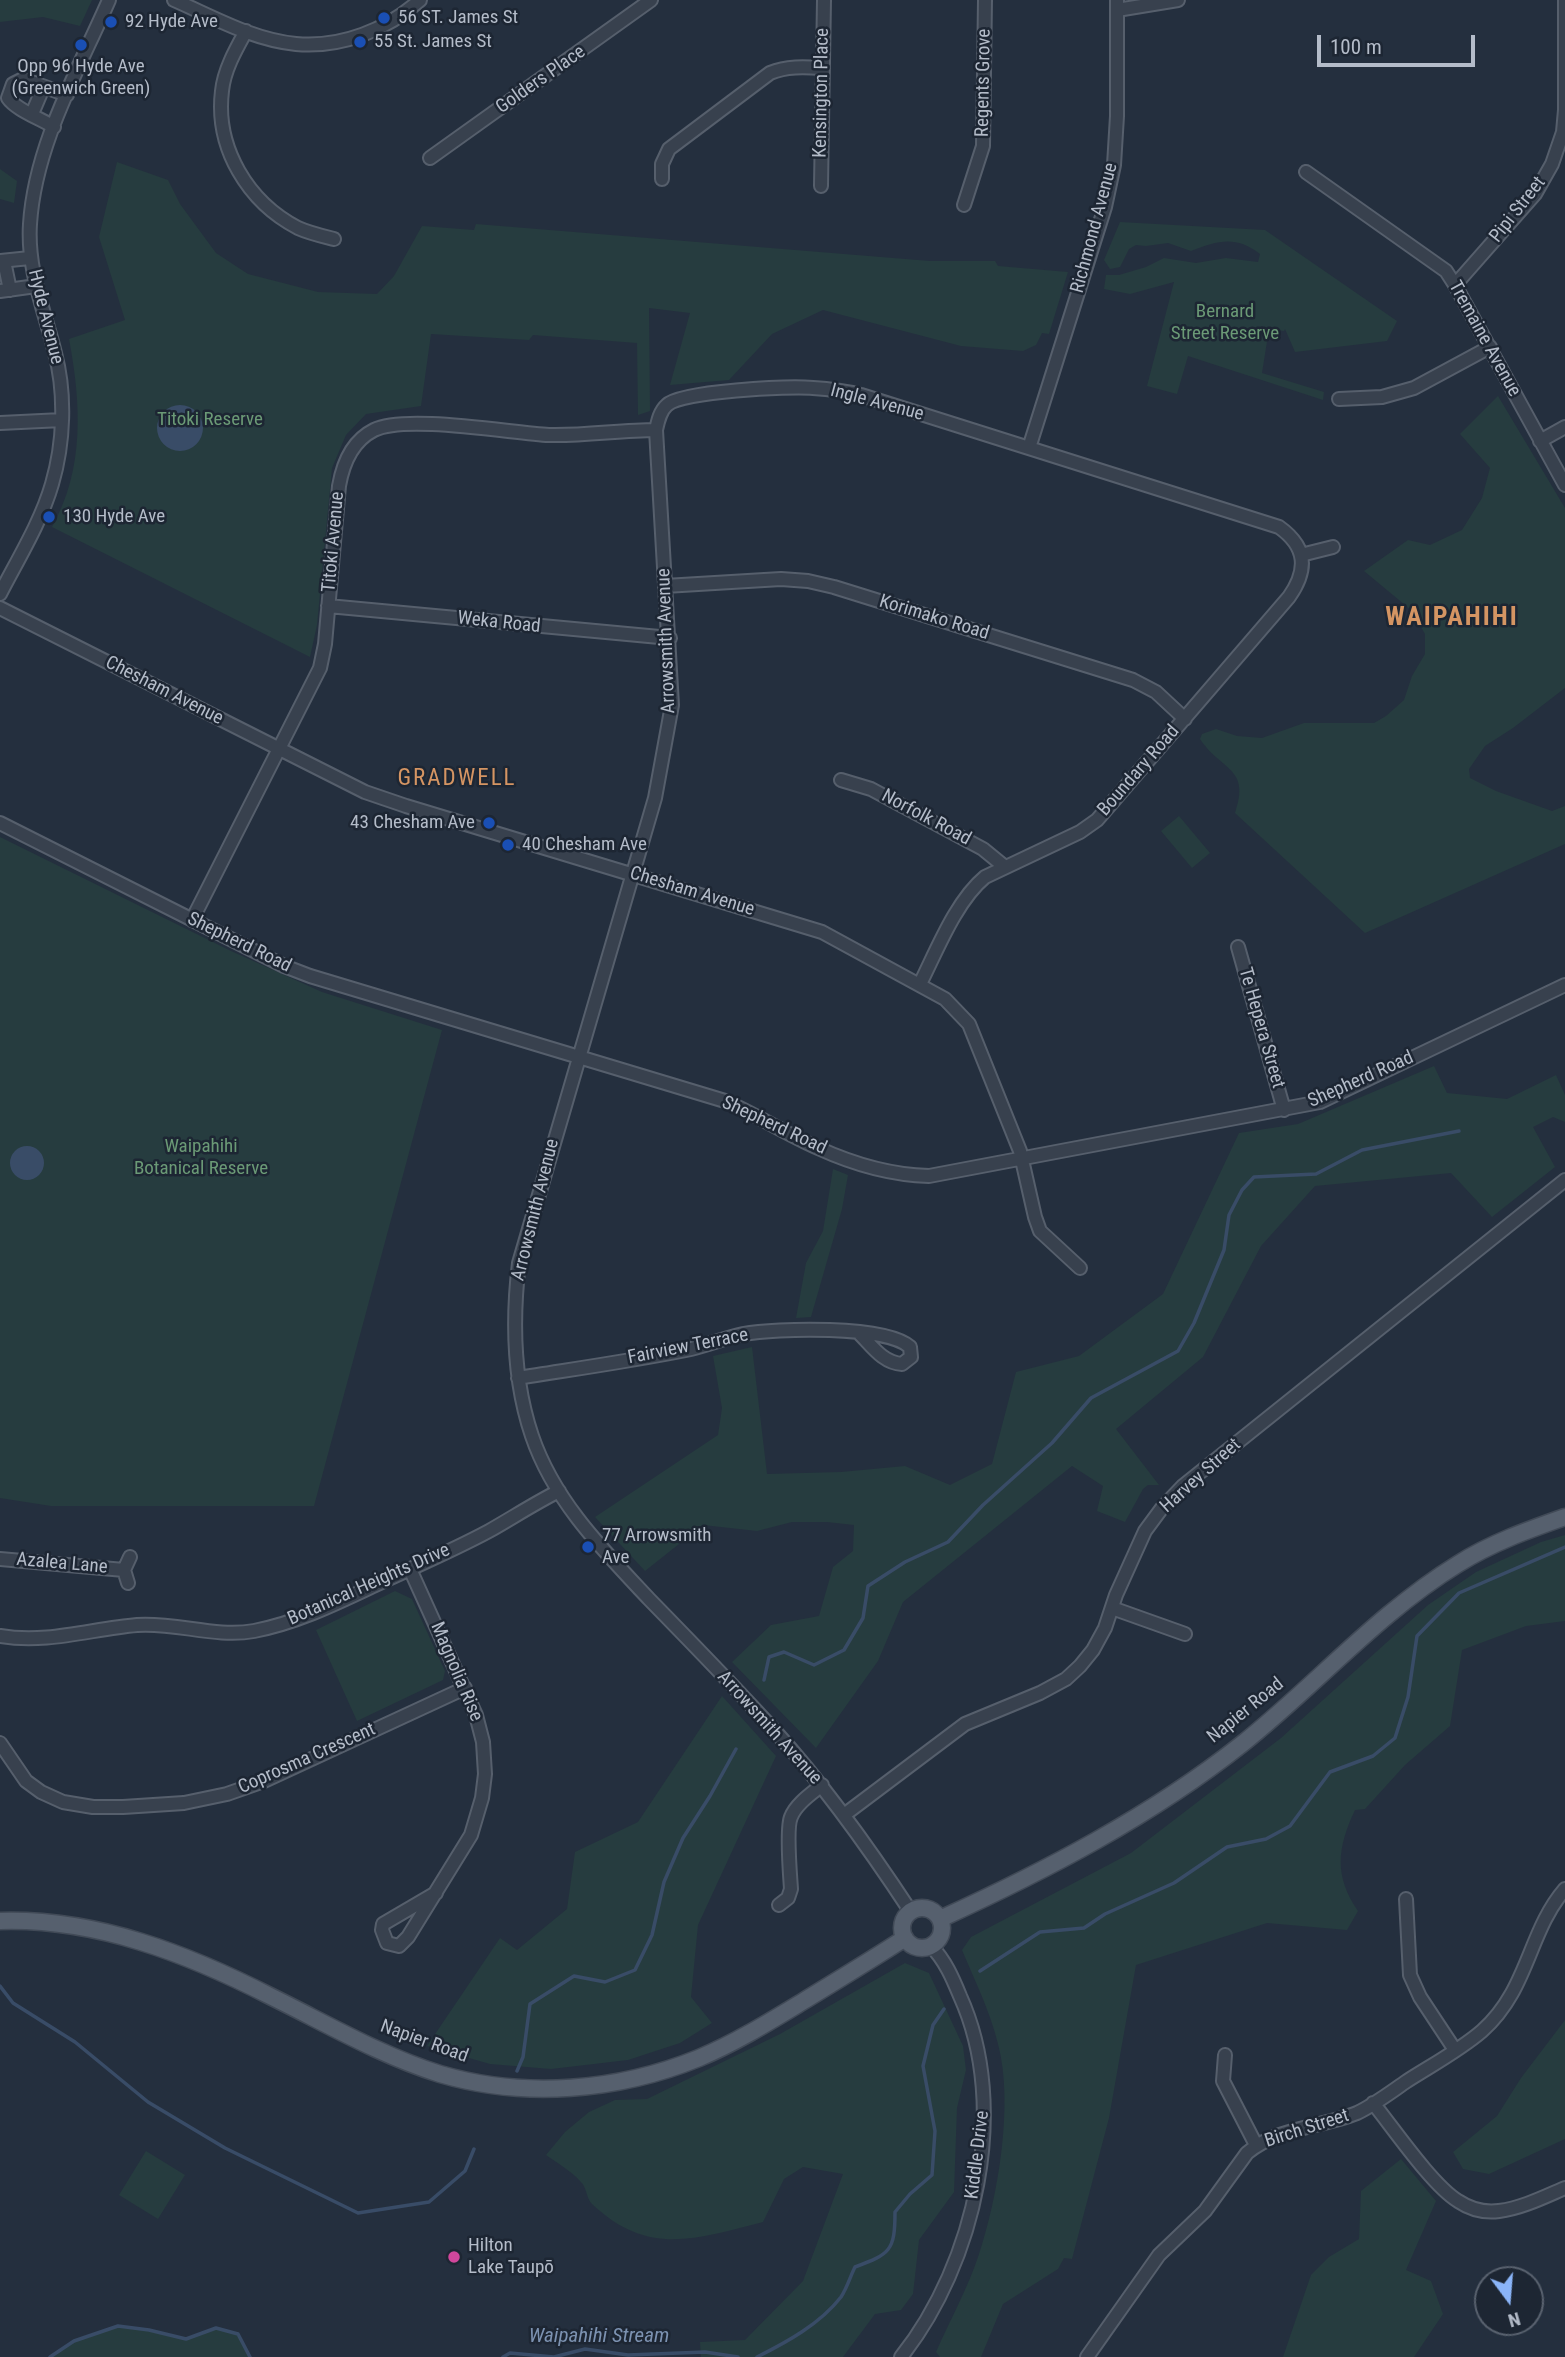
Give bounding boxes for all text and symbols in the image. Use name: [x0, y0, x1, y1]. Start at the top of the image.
place label: 56 ST. James St: [398, 7, 518, 29]
marker: 56 ST. James St: [376, 10, 392, 26]
place label: 92 Hyde Ave: [125, 11, 218, 33]
marker: 92 Hyde Ave: [103, 14, 119, 30]
scale bar: [1320, 21, 1478, 65]
street label: Kensington Place: [809, 28, 835, 158]
street label: Regents Grove: [972, 29, 996, 137]
place label: 55 St. James St: [374, 31, 492, 53]
marker: 55 St. James St: [352, 34, 368, 50]
text: 100 m: [1330, 35, 1382, 59]
marker: Opp 96 Hyde Ave (Greenwich Green): [73, 37, 89, 53]
street label: Golders Place: [492, 41, 590, 119]
place label: Opp 96 Hyde Ave (Greenwich Green): [12, 56, 150, 100]
street label: Richmond Avenue: [1067, 160, 1123, 296]
street label: Pipi Street: [1485, 172, 1551, 248]
street label: Hyde Avenue: [22, 267, 68, 367]
street label: Tremaine Avenue: [1443, 277, 1525, 401]
park label: Bernard Street Reserve: [1171, 301, 1279, 345]
street label: Ingle Avenue: [828, 380, 926, 426]
park label: Titoki Reserve: [157, 409, 263, 431]
street label: Titoki Avenue: [318, 491, 350, 593]
place label: 130 Hyde Ave: [63, 506, 165, 528]
marker: 130 Hyde Ave: [41, 509, 57, 525]
street label: Arrowsmith Avenue: [653, 568, 681, 714]
street label: Korimako Road: [876, 590, 992, 646]
district label: WAIPAHIHI: [1386, 602, 1518, 634]
street label: Weka Road: [456, 607, 542, 639]
street label: Chesham Avenue: [101, 652, 227, 730]
street label: Boundary Road: [1093, 721, 1185, 821]
district label: GRADWELL: [398, 765, 516, 793]
street label: Norfolk Road: [877, 785, 975, 851]
place label: 43 Chesham Ave: [350, 812, 475, 834]
marker: 43 Chesham Ave: [481, 815, 497, 831]
place label: 40 Chesham Ave: [522, 834, 647, 856]
marker: 40 Chesham Ave: [500, 837, 516, 853]
street label: Chesham Avenue: [627, 862, 757, 922]
street label: Shepherd Road: [183, 908, 295, 978]
street label: Te Hepera Street: [1233, 965, 1289, 1091]
street label: Shepherd Road: [1305, 1047, 1417, 1113]
street label: Shepherd Road: [718, 1092, 830, 1160]
park label: Waipahihi Botanical Reserve: [134, 1136, 268, 1180]
street label: Arrowsmith Avenue: [507, 1137, 565, 1283]
street label: Fairview Terrace: [626, 1324, 750, 1370]
street label: Harvey Street: [1156, 1434, 1246, 1518]
place label: 77 Arrowsmith Ave: [602, 1525, 711, 1569]
street label: Botanical Heights Drive: [284, 1539, 454, 1631]
marker: 77 Arrowsmith Ave: [580, 1539, 596, 1555]
street label: Azalea Lane: [15, 1549, 109, 1579]
street label: Magnolia Rise: [425, 1619, 487, 1725]
street label: Arrowsmith Avenue: [712, 1666, 826, 1790]
street label: Napier Road: [1203, 1673, 1289, 1749]
street label: Coprosma Crescent: [235, 1719, 379, 1799]
street label: Napier Road: [377, 2016, 471, 2068]
street label: Birch Street: [1262, 2105, 1352, 2153]
street label: Kiddle Drive: [961, 2109, 995, 2201]
place label: Hilton Lake Taupō: [468, 2235, 554, 2279]
marker: Hilton Lake Taupō: [446, 2249, 462, 2265]
north arrow: [1474, 2266, 1544, 2336]
text: N: [1506, 2307, 1523, 2332]
water label: Waipahihi Stream: [529, 2324, 669, 2350]

